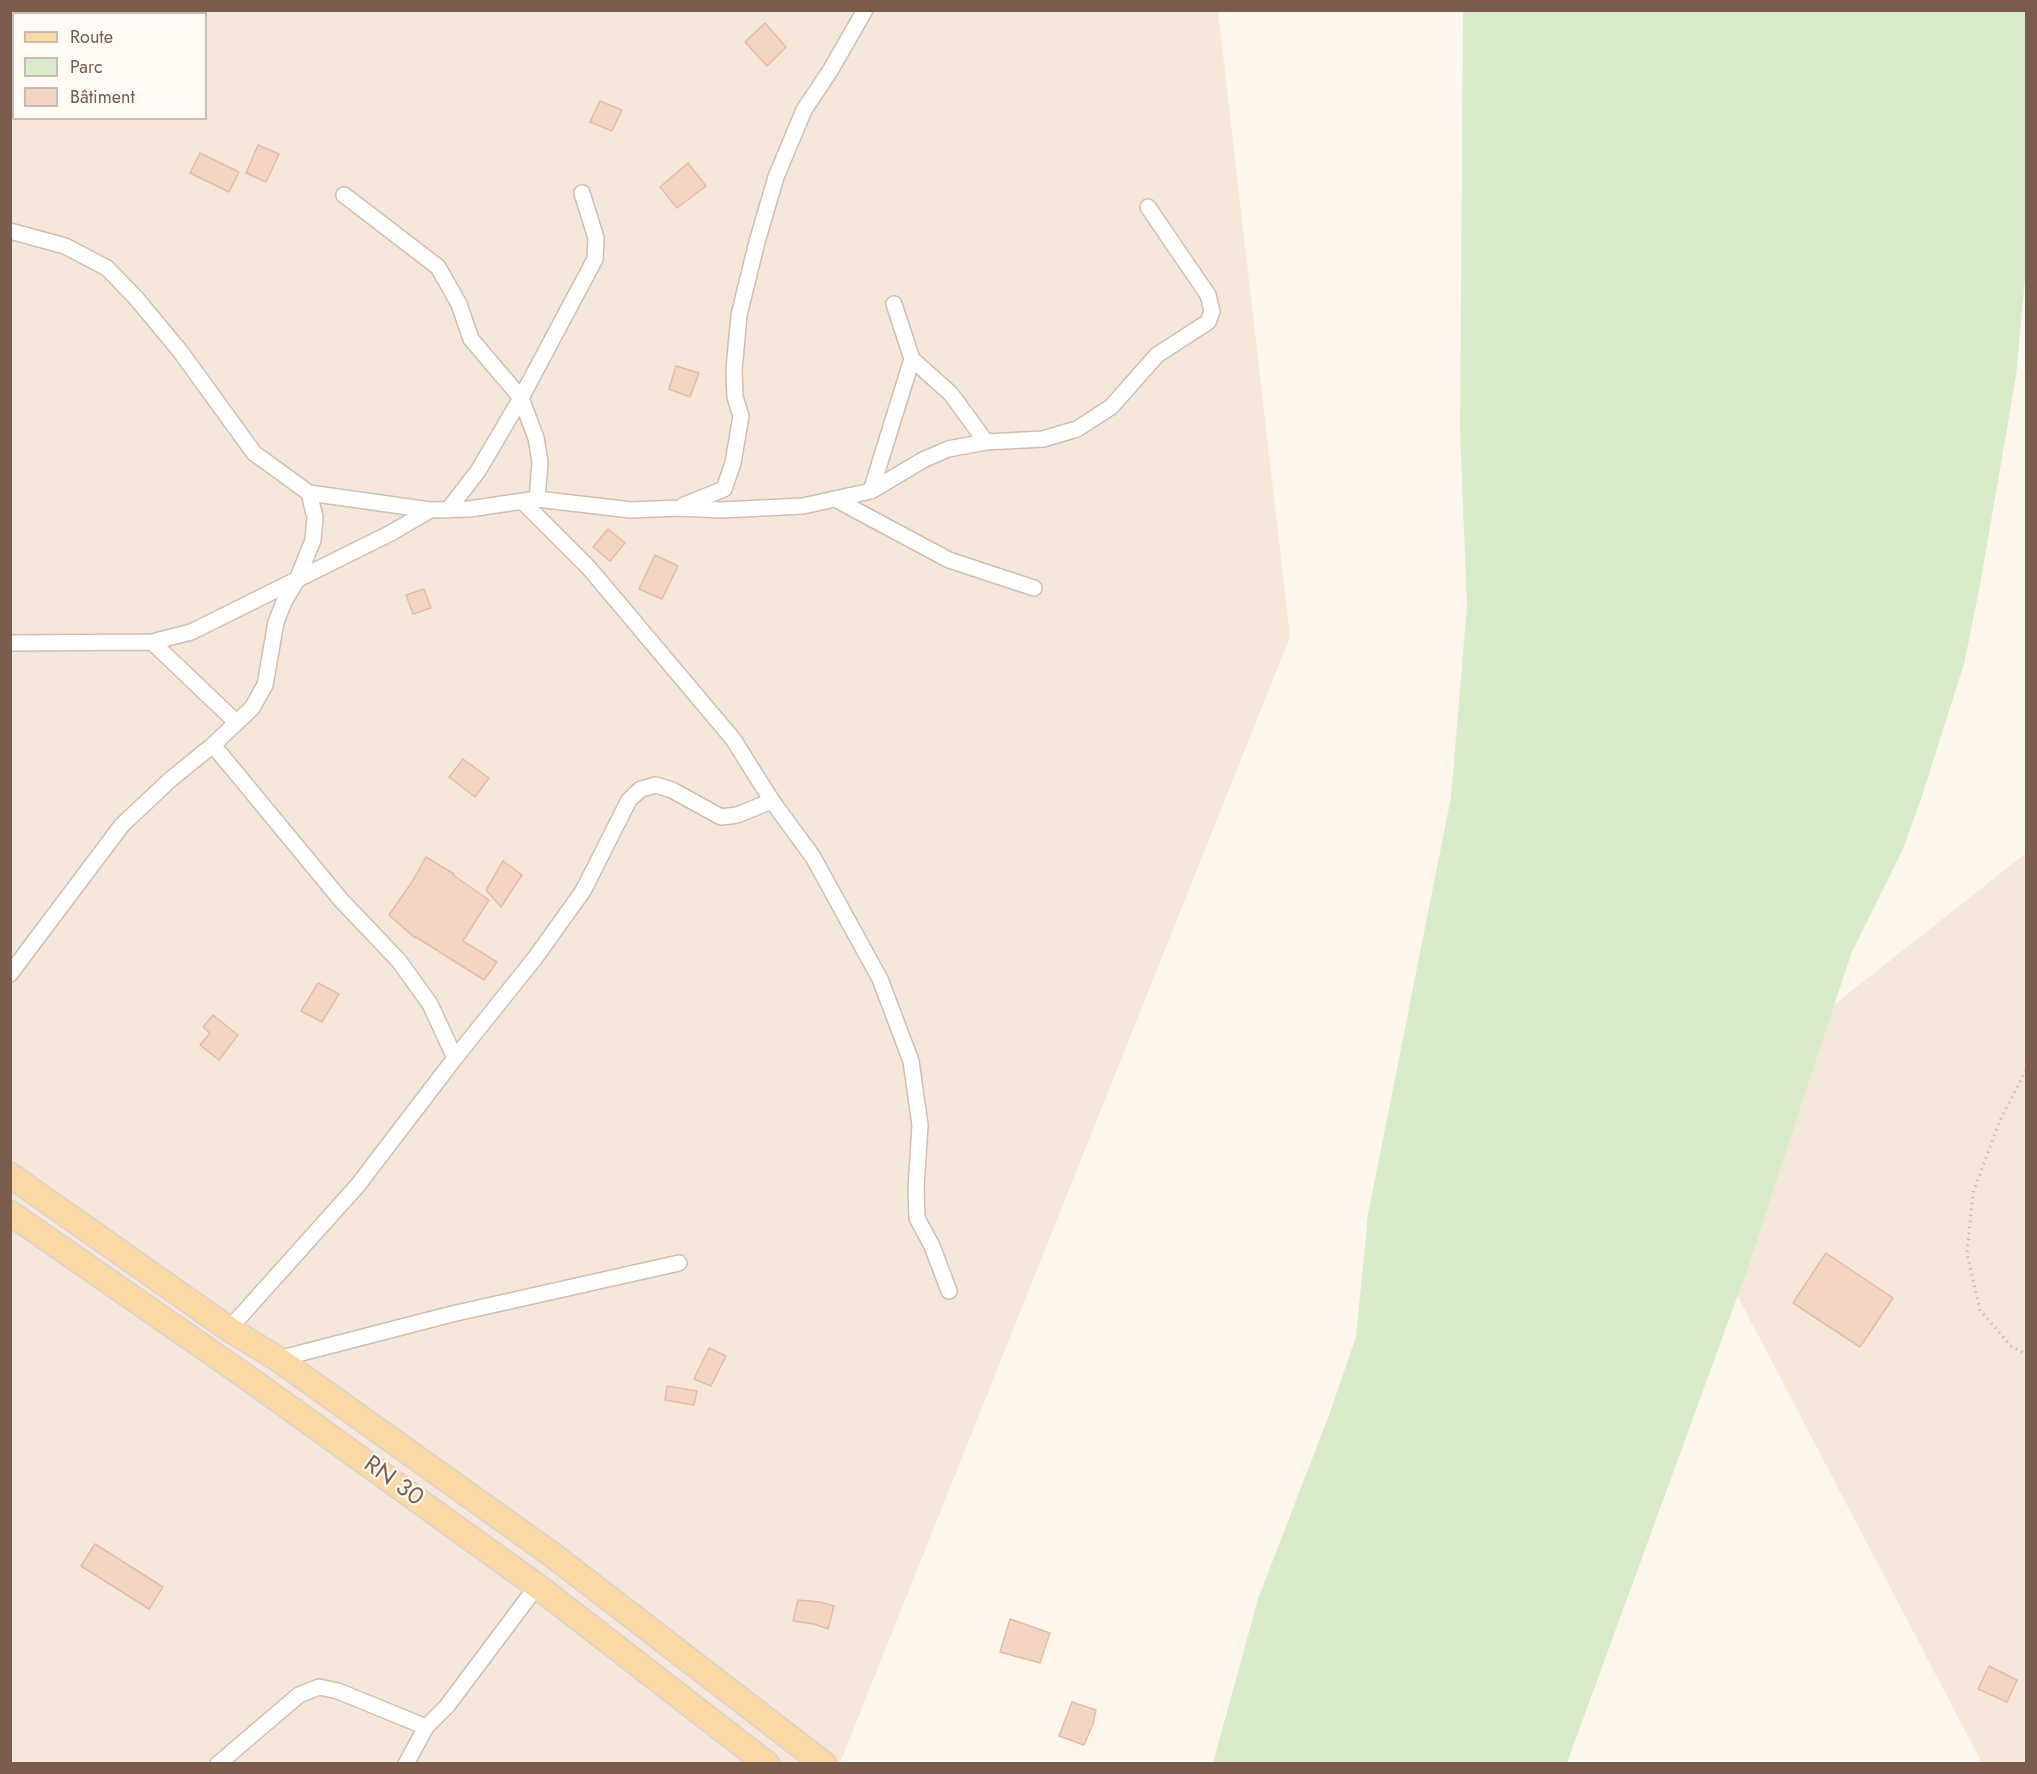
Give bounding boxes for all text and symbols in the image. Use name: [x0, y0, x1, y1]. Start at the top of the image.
legend: [12, 12, 207, 120]
text: Route: [70, 24, 113, 50]
text: Parc: [70, 54, 103, 80]
text: Bâtiment: [70, 84, 135, 110]
street label: RN 30: [358, 1451, 428, 1513]

